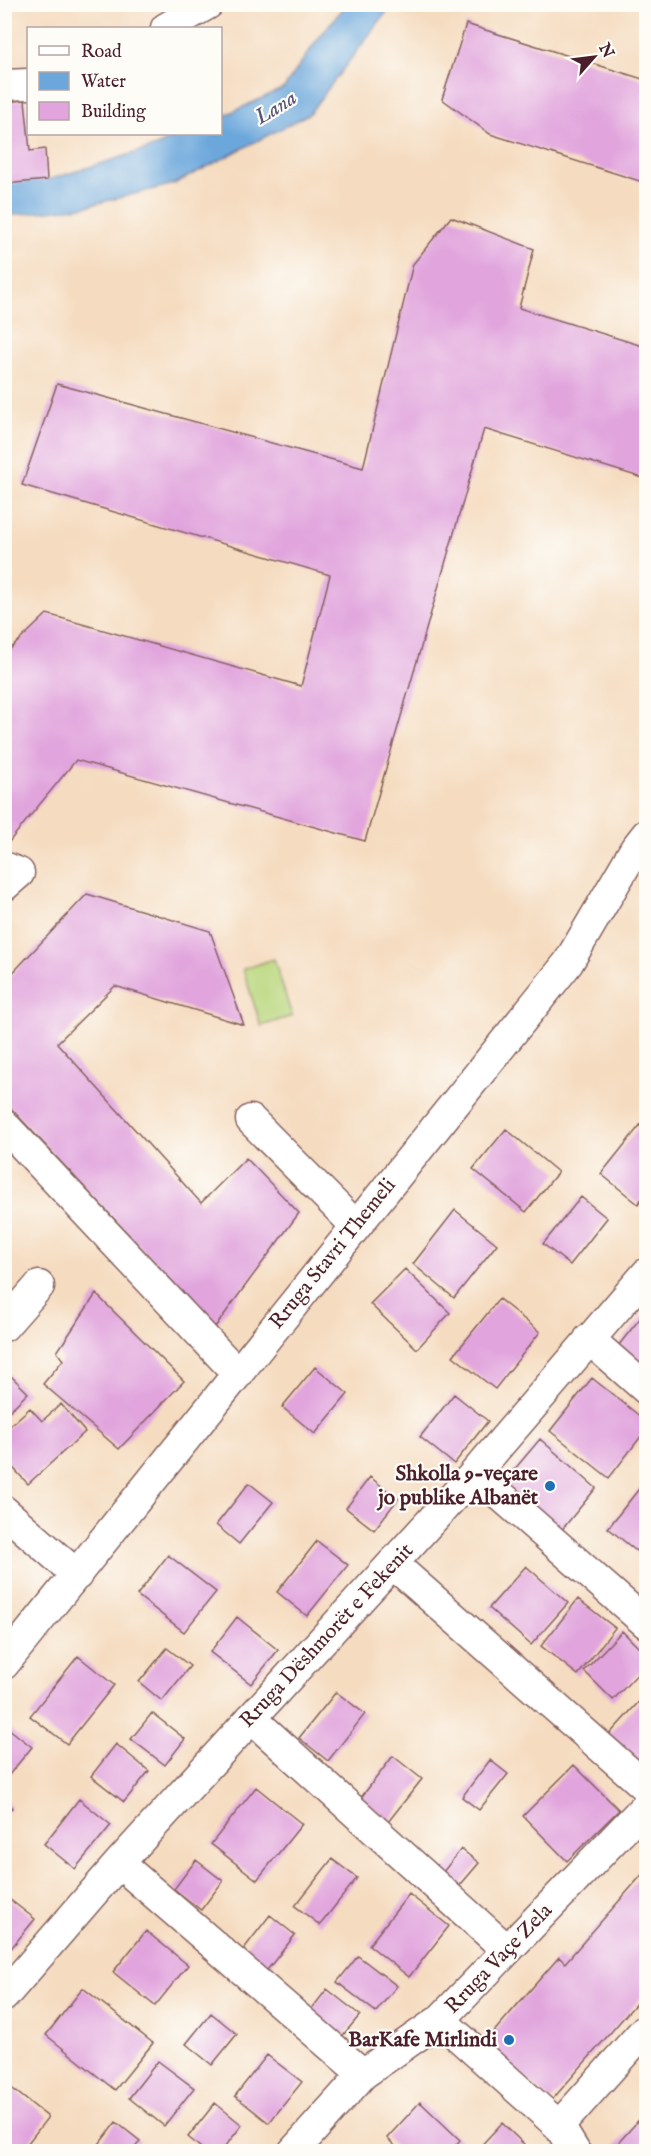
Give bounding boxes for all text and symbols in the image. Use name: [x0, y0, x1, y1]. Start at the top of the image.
legend: [27, 27, 222, 135]
north arrow: [564, 27, 624, 87]
text: N: [593, 39, 618, 62]
text: Road: [81, 41, 122, 64]
text: Water: [81, 71, 126, 94]
water label: Lana: [249, 84, 302, 132]
text: Building: [81, 101, 146, 124]
street label: Rruga Stavri Themeli: [264, 1173, 402, 1335]
place label: Shkolla 9-veçare jo publike Albanët: [376, 1461, 539, 1512]
marker: Shkolla 9-veçare jo publike Albanët: [543, 1479, 557, 1493]
street label: Rruga Dëshmorët e Fekenit: [234, 1538, 420, 1734]
street label: Rruga Vaçe Zela: [439, 1897, 559, 2020]
place label: BarKafe Mirlindi: [348, 2027, 497, 2054]
marker: BarKafe Mirlindi: [502, 2033, 516, 2047]

